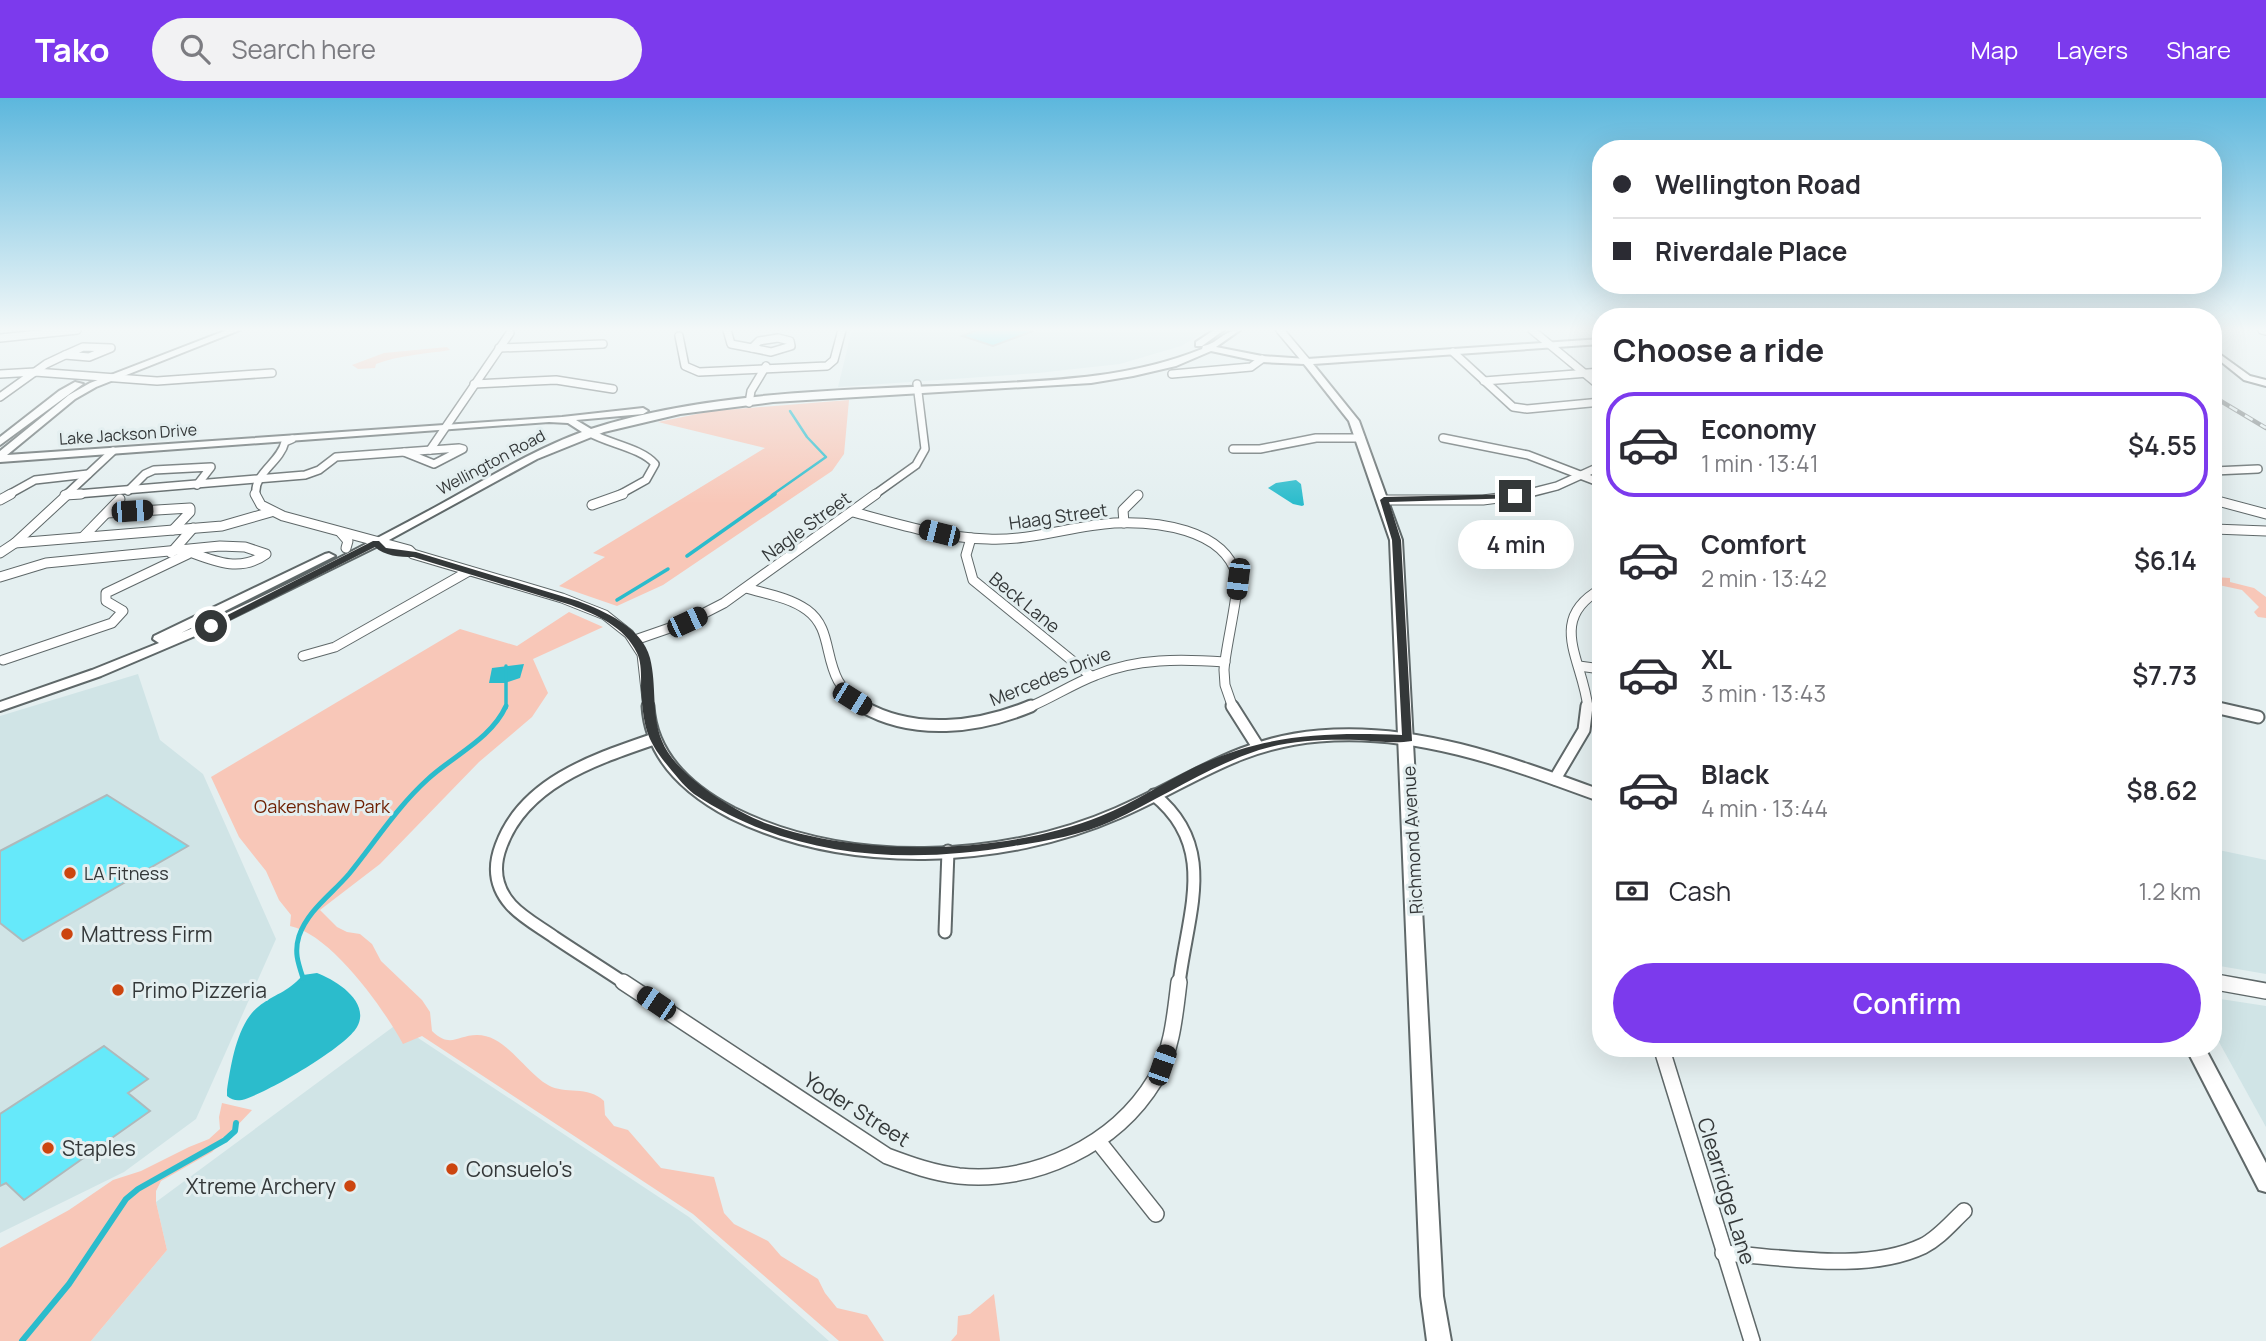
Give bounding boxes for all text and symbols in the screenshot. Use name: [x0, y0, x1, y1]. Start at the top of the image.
search box: [152, 18, 642, 81]
text: Tako: [35, 27, 110, 72]
icon: search: [176, 30, 214, 68]
text: Search here: [232, 31, 376, 67]
text: Map: [1971, 33, 2018, 66]
text: Layers: [2056, 33, 2128, 66]
text: Share: [2166, 33, 2231, 66]
text: Wellington Road: [1655, 166, 1861, 202]
text: Riverdale Place: [1655, 233, 1847, 269]
text: Choose a ride: [1613, 328, 1824, 372]
text: Economy: [1701, 411, 1816, 447]
icon: car: [1617, 413, 1680, 476]
street label: Lake Jackson Drive: [58, 418, 198, 450]
street label: Wellington Road: [433, 424, 549, 500]
text: $4.55: [2128, 427, 2197, 463]
text: 1 min · 13:41: [1701, 447, 1819, 479]
route end: [1499, 480, 1531, 512]
street label: Nagle Street: [757, 486, 855, 566]
street label: Haag Street: [1007, 497, 1109, 535]
car: [111, 499, 154, 523]
car: [917, 518, 962, 548]
callout: 4 min: [1457, 520, 1573, 570]
text: Comfort: [1701, 526, 1807, 562]
text: 4 min: [1487, 528, 1545, 560]
icon: car: [1617, 528, 1680, 591]
text: $6.14: [2134, 542, 2197, 578]
car: [1226, 557, 1251, 601]
text: 2 min · 13:42: [1701, 562, 1827, 594]
street label: Beck Lane: [985, 566, 1065, 638]
car: [664, 604, 711, 640]
route start: [195, 610, 227, 642]
street label: Mercedes Drive: [986, 641, 1114, 711]
text: XL: [1701, 641, 1732, 677]
icon: car: [1617, 643, 1680, 706]
text: $7.73: [2132, 657, 2197, 693]
text: 3 min · 13:43: [1701, 677, 1826, 709]
car: [829, 679, 876, 719]
text: Black: [1701, 756, 1769, 792]
icon: car: [1617, 758, 1680, 821]
street label: Richmond Avenue: [1396, 765, 1428, 915]
text: $8.62: [2127, 772, 2197, 808]
text: 4 min · 13:44: [1701, 792, 1828, 824]
park label: Oakenshaw Park: [254, 794, 391, 818]
place label: LA Fitness: [84, 861, 169, 885]
marker: LA Fitness: [62, 865, 78, 881]
icon: cash: [1613, 872, 1651, 910]
text: Cash: [1669, 873, 1731, 909]
text: 1.2 km: [2138, 875, 2201, 907]
place label: Mattress Firm: [81, 920, 213, 948]
marker: Mattress Firm: [59, 926, 75, 942]
button: Confirm: [1613, 963, 2201, 1043]
place label: Primo Pizzeria: [132, 976, 267, 1004]
marker: Primo Pizzeria: [110, 982, 126, 998]
car: [633, 983, 680, 1023]
car: [1146, 1042, 1179, 1088]
street label: Yoder Street: [798, 1065, 916, 1153]
street label: Clearridge Lane: [1691, 1114, 1763, 1268]
place label: Staples: [62, 1134, 136, 1162]
marker: Staples: [40, 1140, 56, 1156]
place label: Consuelo's: [466, 1155, 572, 1183]
marker: Consuelo's: [444, 1161, 460, 1177]
place label: Xtreme Archery: [186, 1172, 336, 1200]
marker: Xtreme Archery: [342, 1178, 358, 1194]

